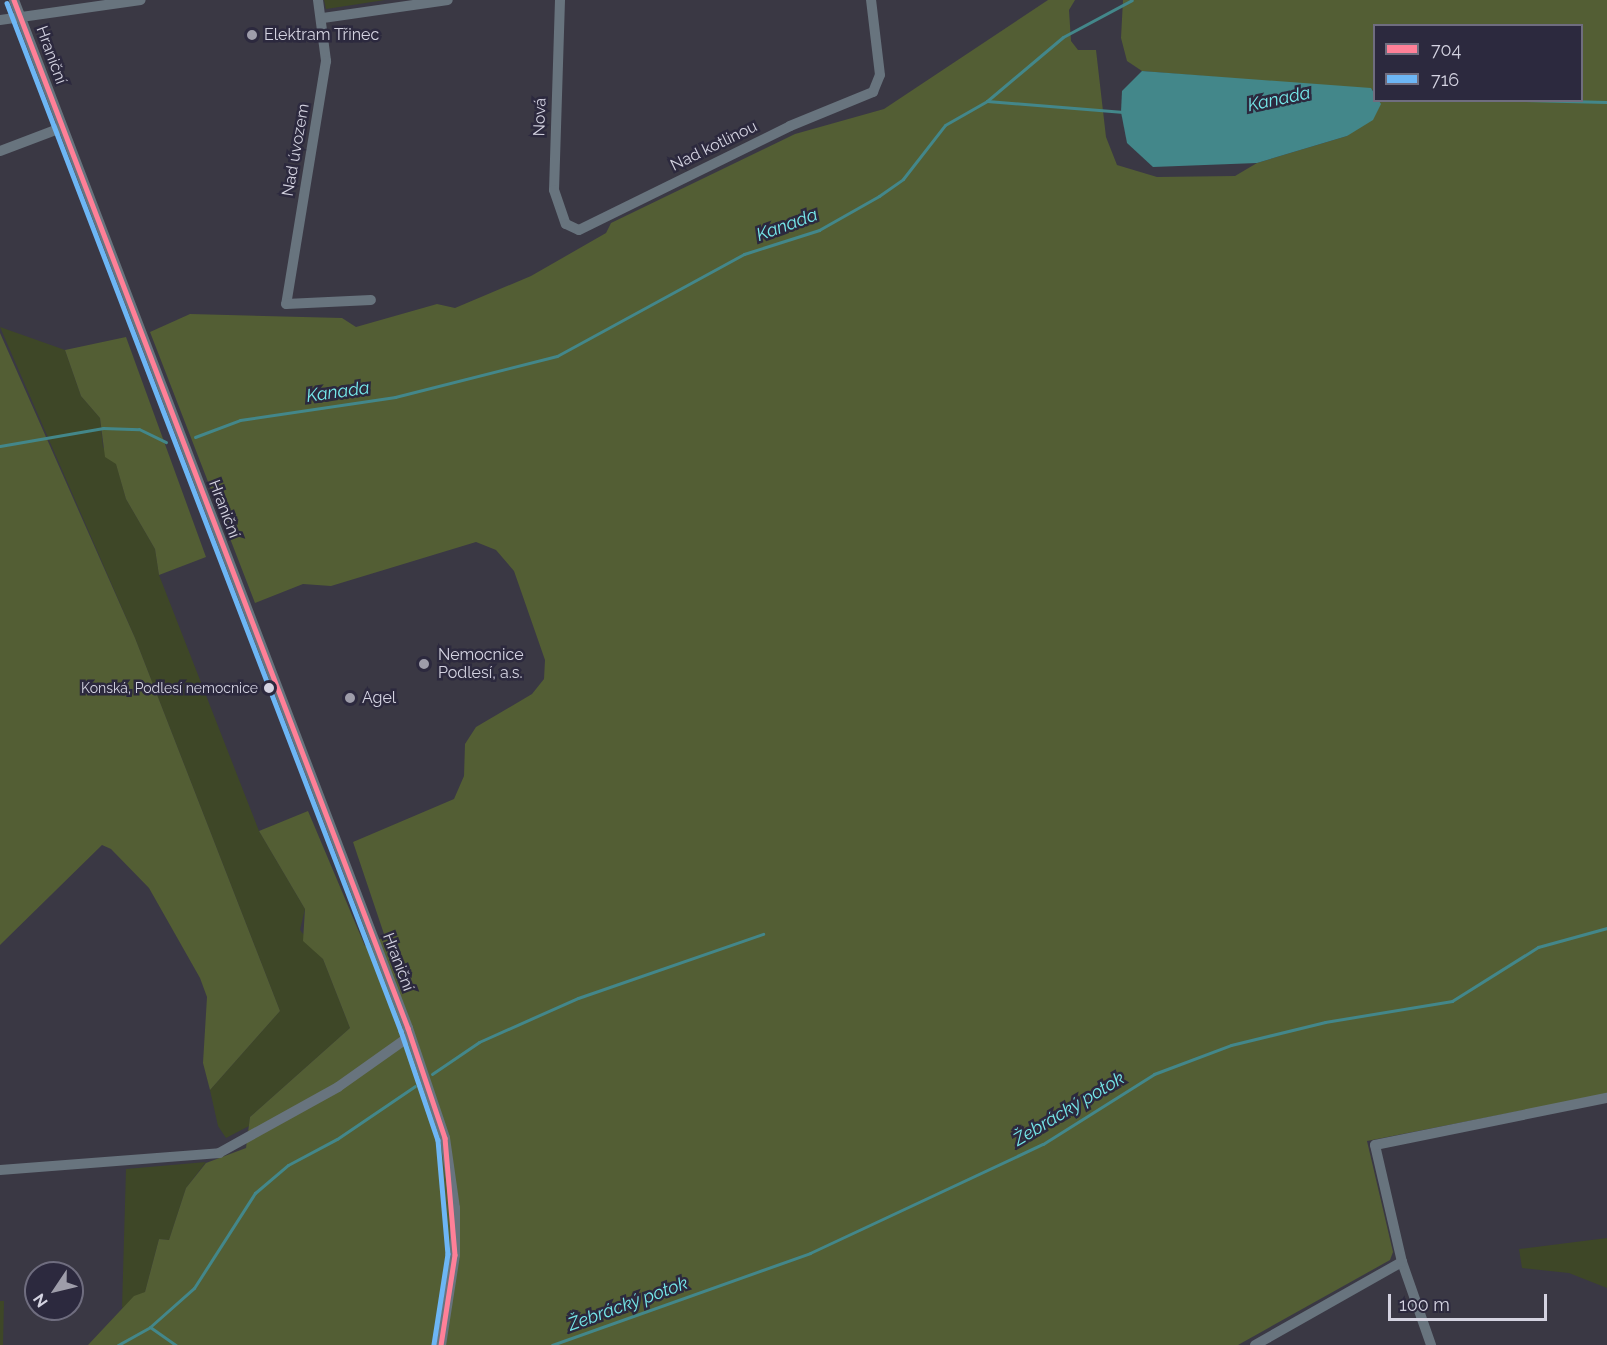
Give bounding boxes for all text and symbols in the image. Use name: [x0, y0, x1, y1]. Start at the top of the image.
street label: Hraniční: [32, 23, 70, 87]
legend: [1373, 24, 1583, 102]
place label: Elektram Třinec: [264, 25, 380, 45]
marker: Elektram Třinec: [245, 28, 259, 42]
text: 704: [1431, 39, 1461, 60]
text: 716: [1431, 69, 1459, 90]
water label: Kanada: [1246, 82, 1312, 116]
street label: Nová: [530, 97, 550, 137]
street label: Nad úvozem: [278, 102, 314, 198]
street label: Nad kotlinou: [668, 117, 760, 175]
water label: Kanada: [753, 204, 821, 246]
water label: Kanada: [305, 377, 371, 407]
street label: Hraniční: [204, 477, 244, 541]
place label: Nemocnice Podlesí, a.s.: [438, 645, 524, 683]
marker: Nemocnice Podlesí, a.s.: [415, 655, 433, 673]
place label: Konská, Podlesí nemocnice: [81, 680, 258, 696]
marker: Konská, Podlesí nemocnice: [263, 682, 275, 694]
place label: Agel: [362, 688, 396, 708]
marker: Agel: [343, 691, 357, 705]
street label: Hraniční: [378, 930, 418, 994]
water label: Žebrácký potok: [1009, 1067, 1129, 1151]
north arrow: [24, 1261, 84, 1321]
water label: Žebrácký potok: [565, 1272, 691, 1336]
scale bar: [1391, 1282, 1550, 1320]
text: N: [29, 1290, 52, 1311]
text: 100 m: [1399, 1294, 1450, 1315]

